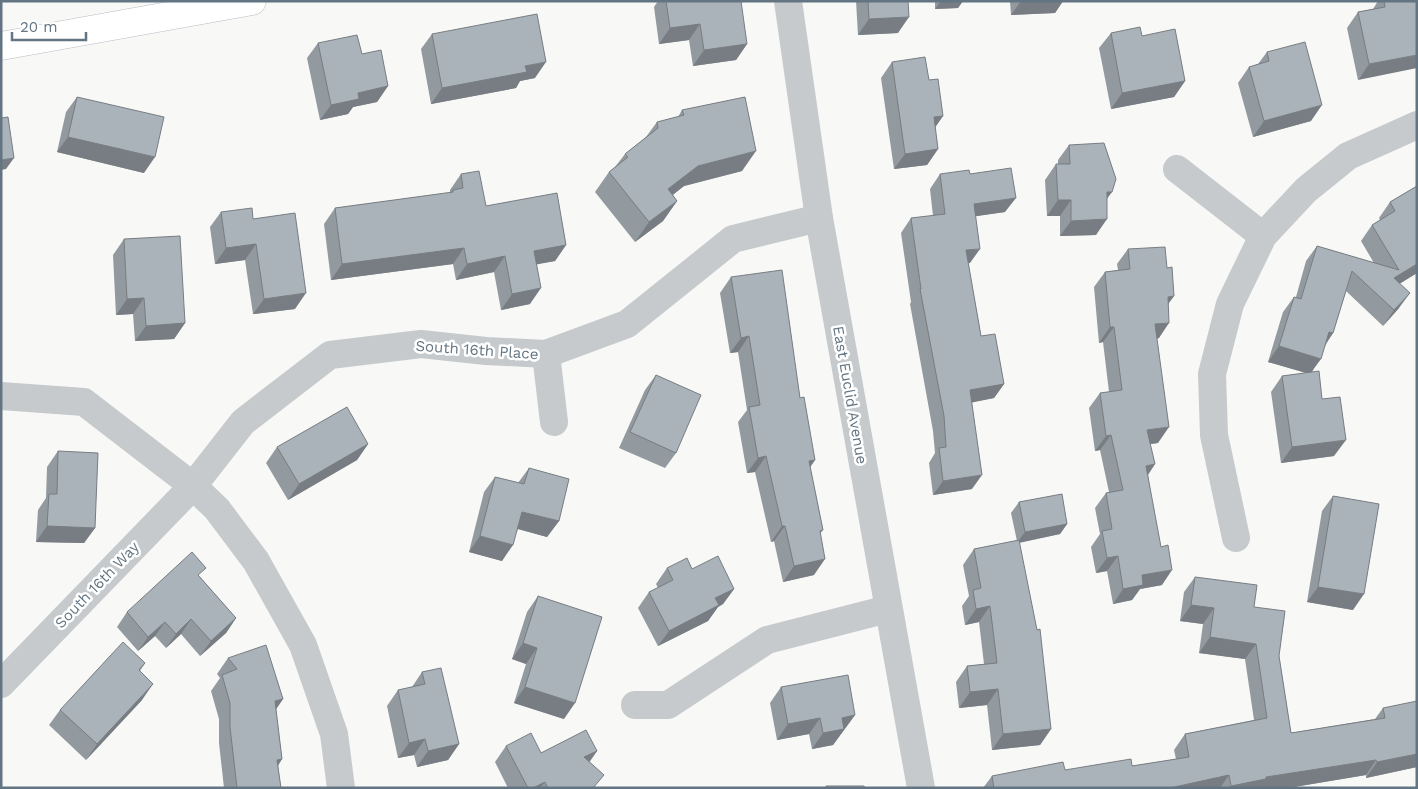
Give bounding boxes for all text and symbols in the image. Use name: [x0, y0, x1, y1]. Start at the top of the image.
scale bar: [12, 10, 86, 42]
text: 20 m: [20, 18, 58, 36]
street label: East Euclid Avenue: [829, 325, 871, 465]
street label: South 16th Place: [415, 337, 539, 363]
street label: South 16th Way: [51, 538, 143, 632]

